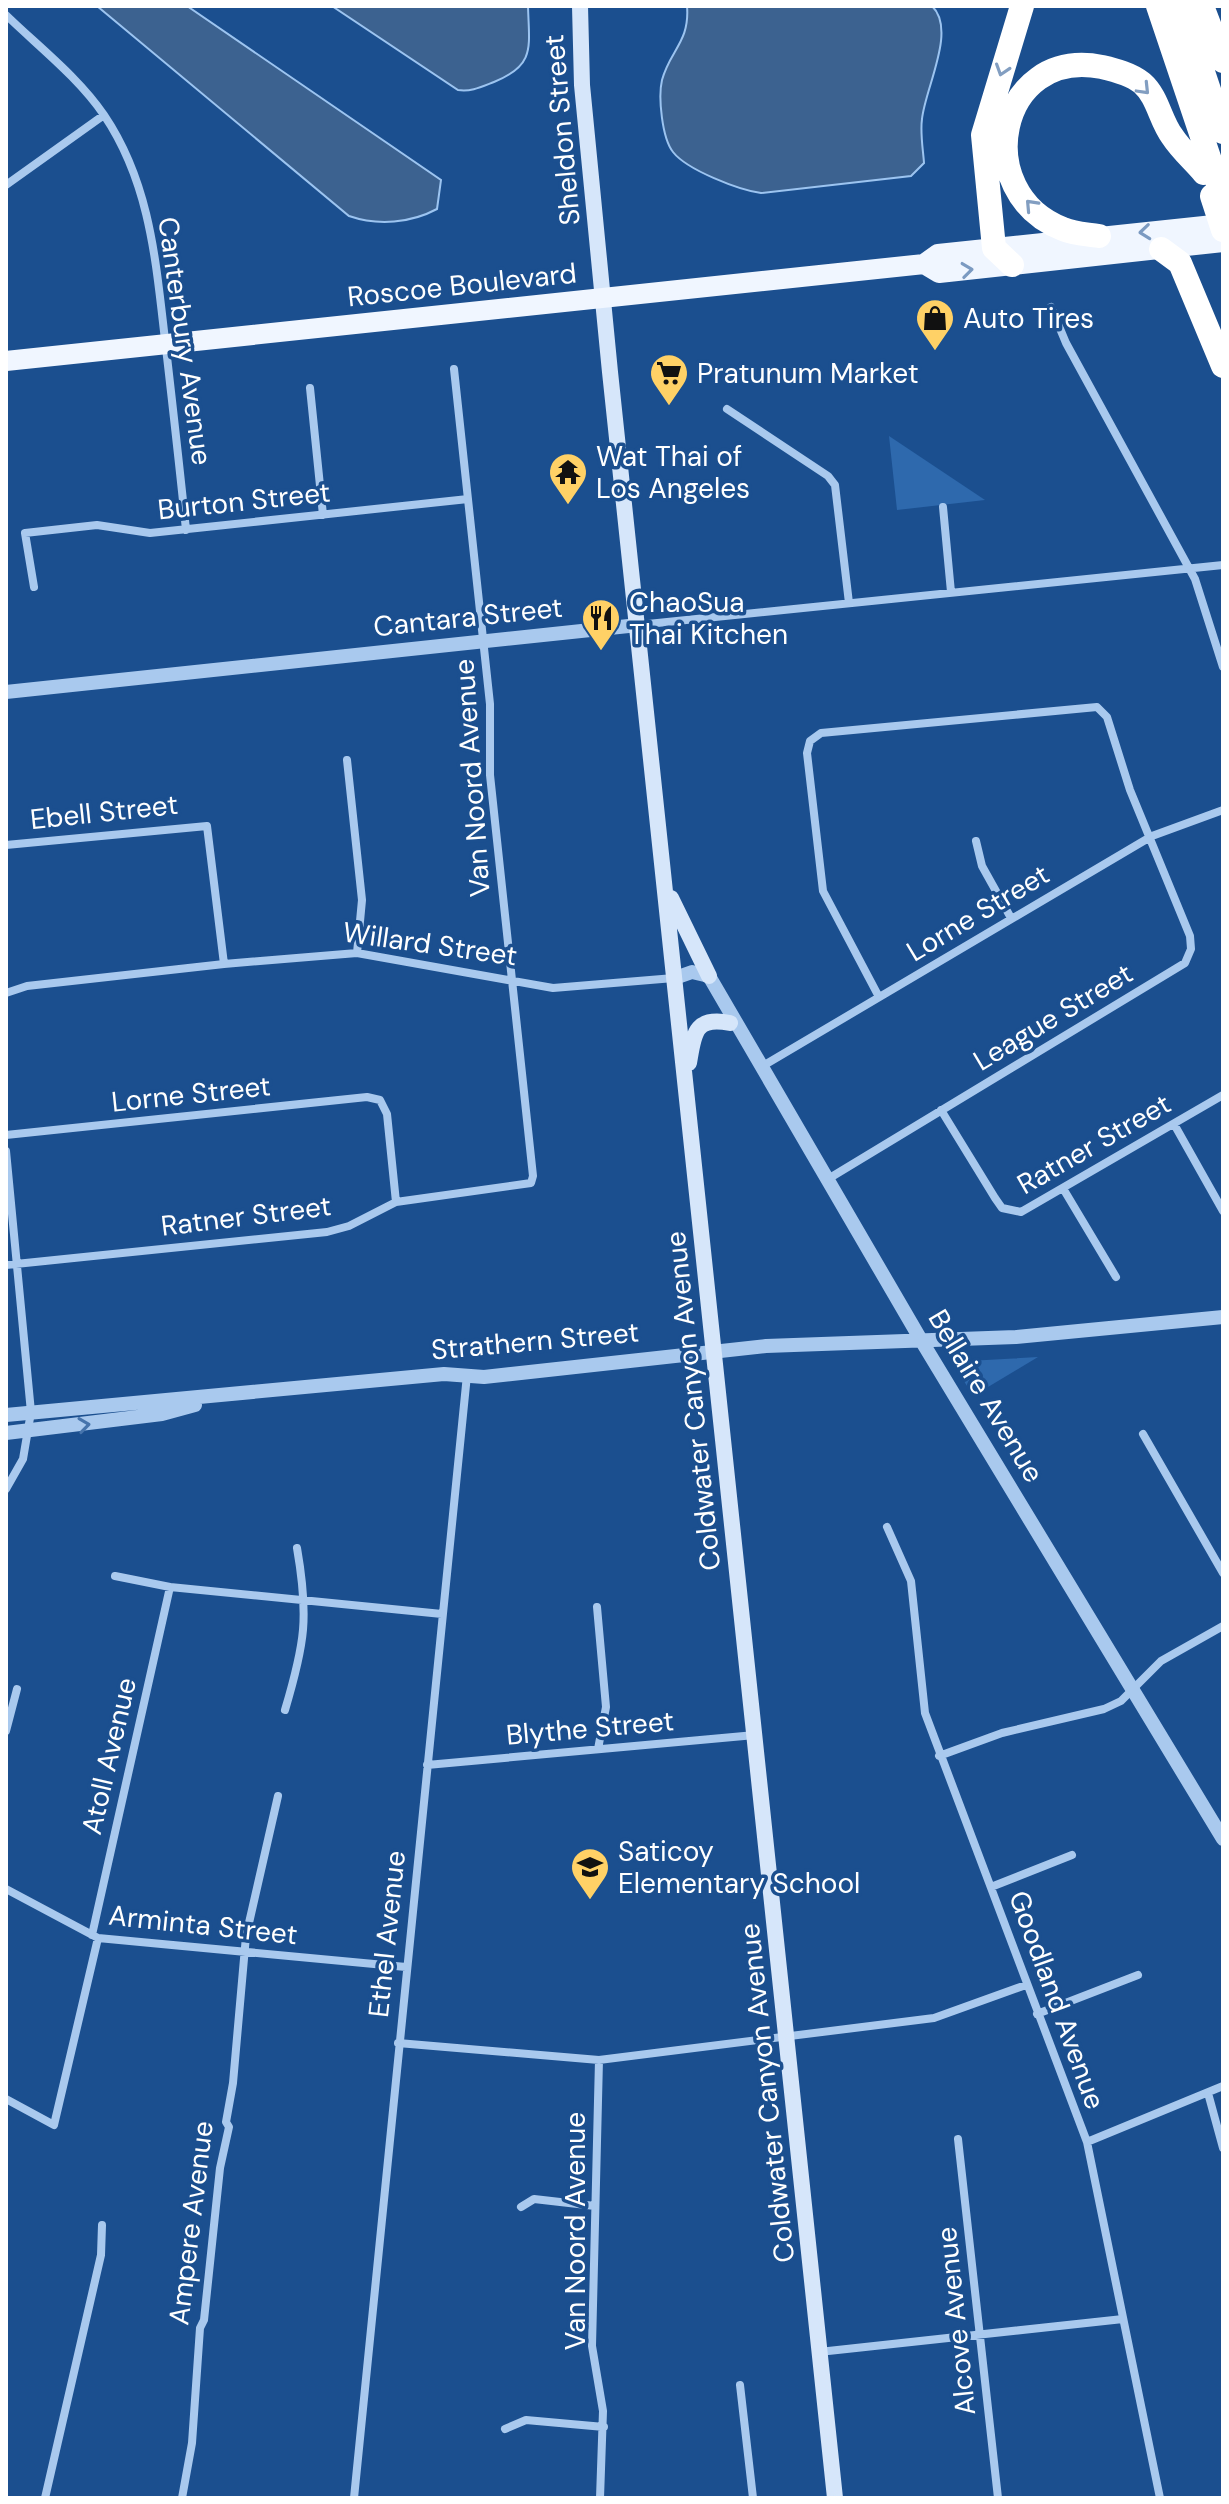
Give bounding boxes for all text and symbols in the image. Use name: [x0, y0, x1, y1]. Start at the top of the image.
street label: Sheldon Street: [535, 33, 589, 227]
one-way arrow: [995, 63, 1011, 77]
one-way arrow: [1135, 80, 1150, 94]
one-way arrow: [1026, 199, 1040, 214]
street label: Canterbury Avenue: [149, 214, 221, 468]
one-way arrow: [1138, 223, 1151, 240]
street label: Roscoe Boulevard: [346, 255, 578, 315]
one-way arrow: [961, 262, 974, 279]
shop icon: Auto Tires: [914, 297, 956, 352]
place label: Auto Tires: [963, 300, 1094, 337]
supermarket icon: Pratunum Market: [648, 352, 690, 407]
place label: Pratunum Market: [697, 355, 919, 392]
place label: Wat Thai of Los Angeles: [596, 438, 750, 507]
temple icon: Wat Thai of Los Angeles: [547, 451, 589, 506]
street label: Burton Street: [156, 474, 332, 528]
place label: ChaoSua Thai Kitchen: [629, 584, 788, 653]
street label: Cantara Street: [372, 589, 564, 645]
restaurant icon: ChaoSua Thai Kitchen: [580, 597, 622, 652]
street label: Van Noord Avenue: [445, 658, 499, 898]
street label: Ebell Street: [28, 786, 180, 838]
street label: Lorne Street: [900, 856, 1056, 970]
street label: Willard Street: [340, 913, 520, 975]
street label: League Street: [966, 955, 1140, 1079]
street label: Lorne Street: [110, 1067, 272, 1121]
street label: Ratner Street: [1011, 1085, 1177, 1203]
street label: Ratner Street: [159, 1187, 333, 1245]
street label: Coldwater Canyon Avenue: [657, 1230, 729, 1572]
street label: Bellaire Avenue: [920, 1303, 1052, 1489]
street label: Strathern Street: [429, 1313, 641, 1369]
one-way arrow: [77, 1417, 90, 1434]
street label: Atoll Avenue: [73, 1674, 145, 1838]
street label: Blythe Street: [504, 1702, 676, 1754]
place label: Saticoy Elementary School: [618, 1833, 860, 1902]
school or university icon: Saticoy Elementary School: [569, 1846, 611, 1901]
street label: Ethel Avenue: [360, 1849, 414, 2019]
street label: Goodland Avenue: [1000, 1886, 1114, 2114]
street label: Arminta Street: [107, 1897, 299, 1953]
street label: Coldwater Canyon Avenue: [731, 1922, 803, 2264]
street label: Van Noord Avenue: [557, 2112, 594, 2350]
street label: Ampere Avenue: [160, 2119, 222, 2327]
street label: Alcove Avenue: [928, 2225, 984, 2417]

